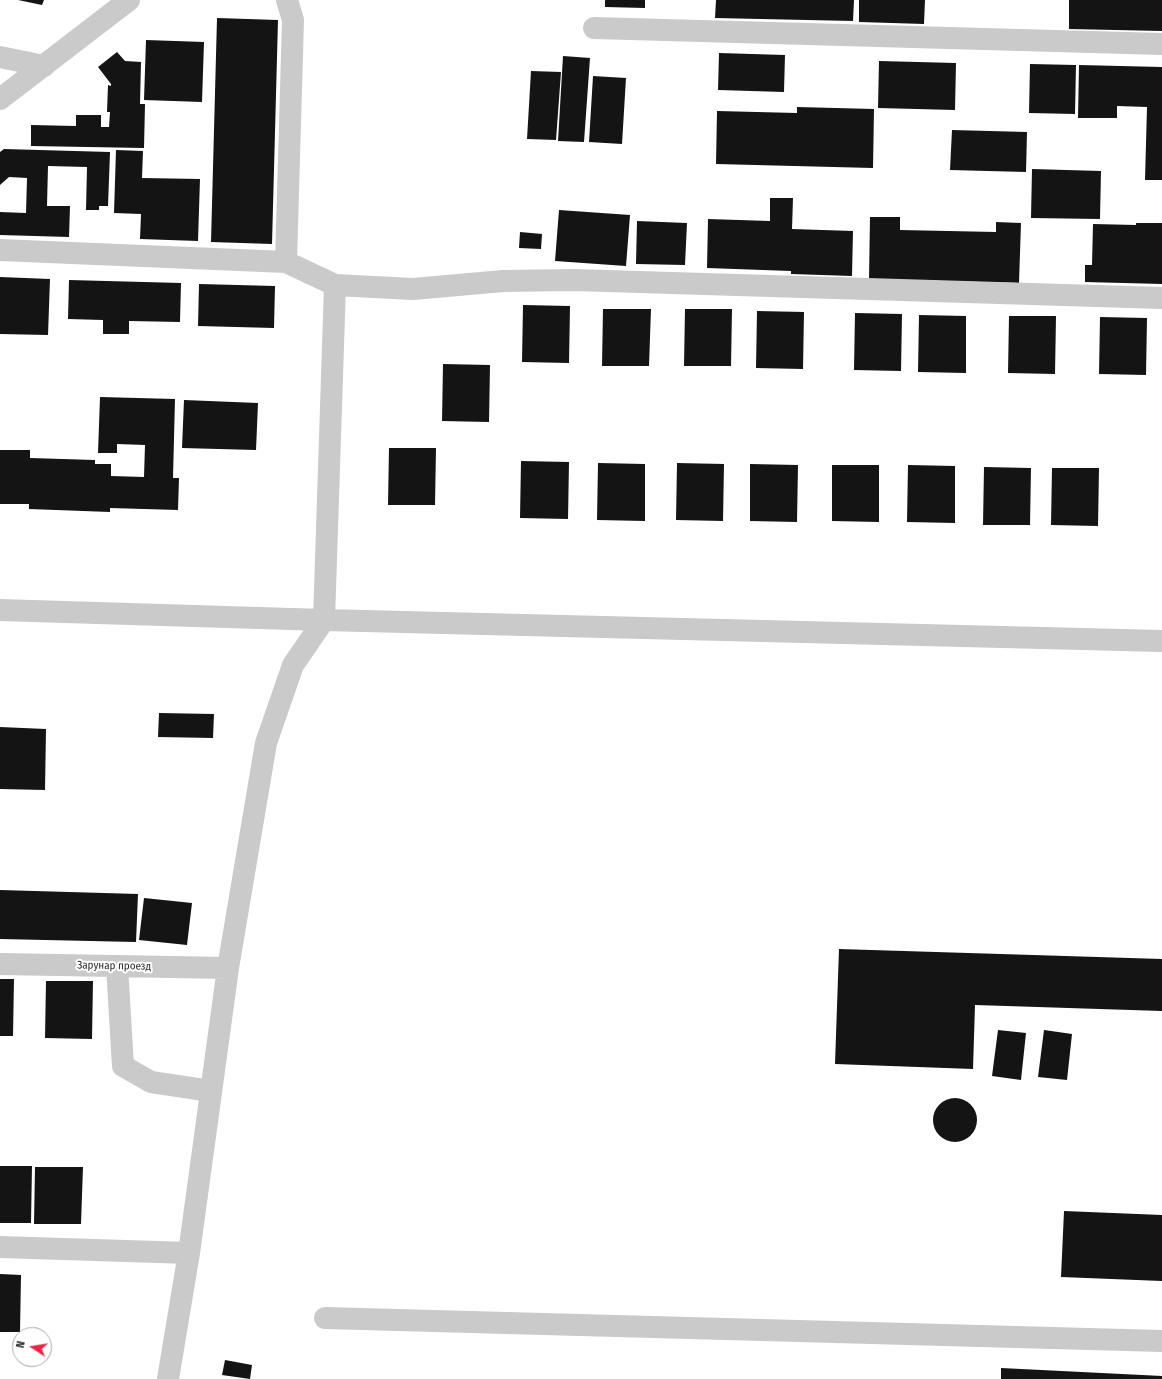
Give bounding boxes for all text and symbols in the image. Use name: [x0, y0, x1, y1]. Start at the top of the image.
street label: Зарунар проезд: [77, 959, 151, 973]
north arrow: [12, 1327, 52, 1367]
text: N: [14, 1340, 28, 1349]

